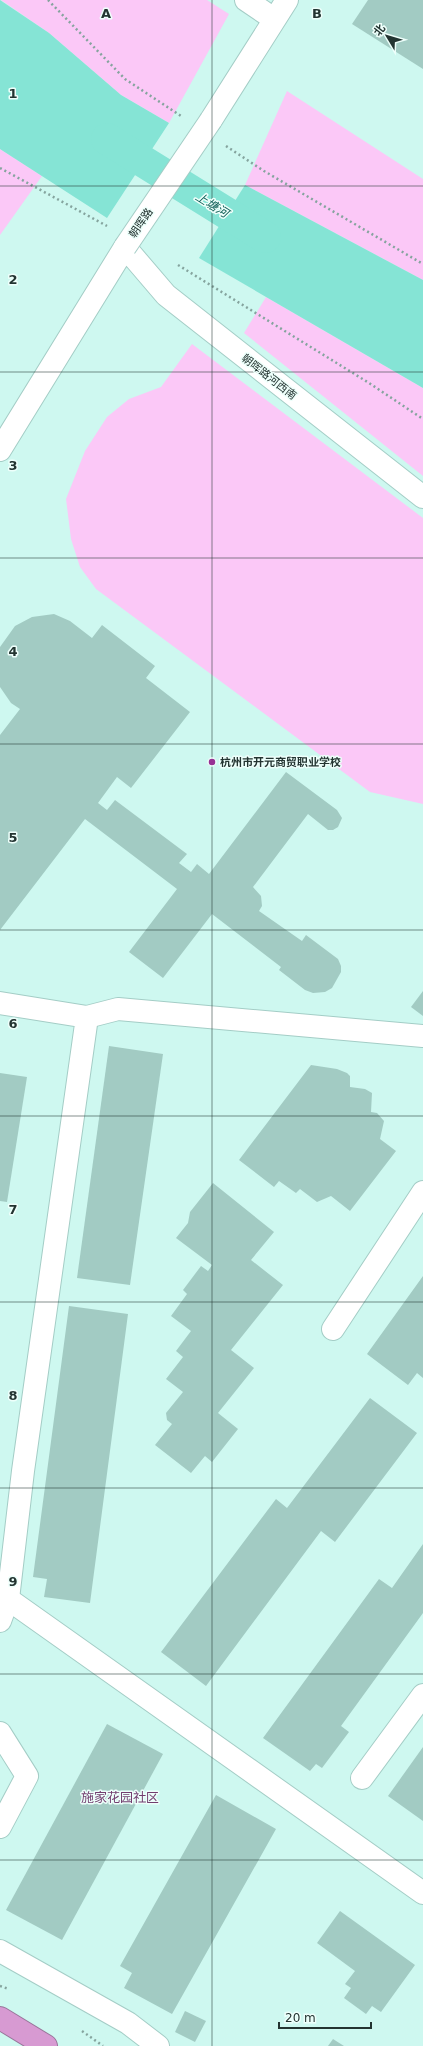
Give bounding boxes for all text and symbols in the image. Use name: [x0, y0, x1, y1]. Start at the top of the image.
text: A: [101, 6, 111, 21]
text: B: [312, 6, 322, 21]
north arrow: [367, 16, 407, 56]
text: 北: [371, 22, 388, 38]
text: 1: [8, 86, 18, 101]
water label: 上塘河: [193, 190, 233, 222]
street label: 朝晖路: [126, 206, 156, 240]
text: 2: [8, 272, 18, 287]
street label: 朝晖路河西南: [239, 352, 299, 402]
text: 3: [8, 458, 18, 473]
text: 4: [8, 644, 18, 659]
place label: 杭州市开元商贸职业学校: [220, 756, 341, 769]
marker: 杭州市开元商贸职业学校: [207, 757, 217, 767]
text: 5: [8, 830, 18, 845]
text: 6: [8, 1016, 18, 1031]
text: 7: [8, 1202, 18, 1217]
text: 8: [8, 1388, 18, 1403]
text: 9: [8, 1574, 18, 1589]
district label: 施家花园社区: [81, 1790, 159, 1805]
scale bar: [279, 2004, 371, 2030]
text: 20 m: [285, 2011, 316, 2025]

